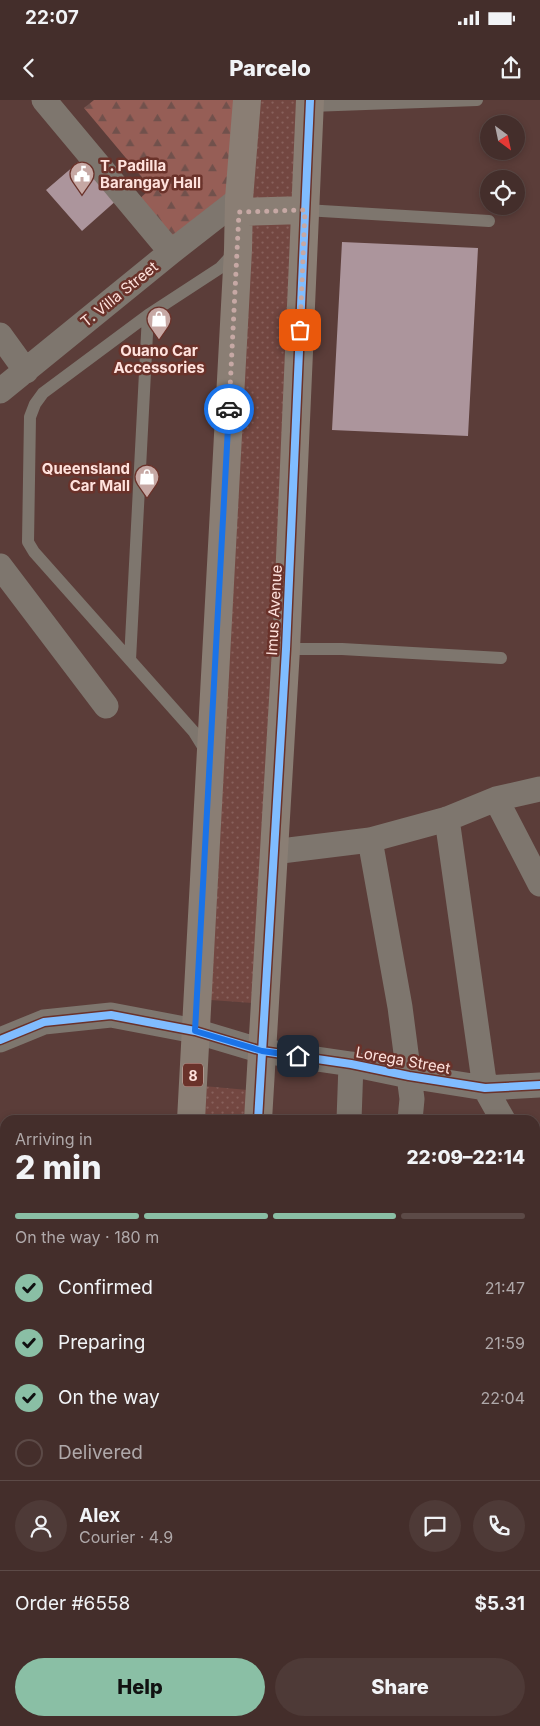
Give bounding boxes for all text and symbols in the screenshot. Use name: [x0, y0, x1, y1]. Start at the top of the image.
text: 22:07: [25, 6, 79, 29]
icon: back: [15, 54, 43, 82]
icon: share: [497, 54, 525, 82]
text: Parcelo: [229, 55, 311, 81]
north arrow: [480, 115, 525, 160]
map controls: [480, 115, 525, 215]
place label: T. Padilla Barangay Hall: [100, 156, 201, 192]
public building icon: T. Padilla Barangay Hall: [69, 161, 95, 195]
button: locate: [480, 170, 525, 215]
street label: T. Villa Street: [77, 257, 162, 331]
shop icon: Ouano Car Accessories: [146, 306, 172, 340]
pin: [279, 309, 321, 351]
icon: bag: [286, 316, 314, 344]
place label: Ouano Car Accessories: [113, 341, 205, 377]
courier: [204, 384, 254, 434]
icon: car: [215, 395, 243, 423]
place label: Queensland Car Mall: [42, 459, 130, 495]
shop icon: Queensland Car Mall: [134, 464, 160, 498]
street label: Imus Avenue: [262, 564, 286, 656]
pin: [277, 1035, 319, 1077]
icon: home: [284, 1042, 312, 1070]
street label: Lorega Street: [354, 1042, 452, 1078]
road number: 8: [183, 1064, 203, 1086]
text: Arriving in: [15, 1129, 92, 1149]
text: 22:09–22:14: [406, 1146, 525, 1169]
text: 2 min: [15, 1148, 101, 1187]
text: On the way · 180 m: [15, 1227, 159, 1247]
icon: check: [15, 1274, 43, 1302]
text: Confirmed: [58, 1276, 153, 1299]
text: 21:47: [485, 1278, 525, 1298]
icon: check: [15, 1329, 43, 1357]
text: Preparing: [58, 1331, 145, 1354]
text: 21:59: [484, 1333, 525, 1353]
icon: check: [15, 1384, 43, 1412]
text: On the way: [58, 1386, 160, 1409]
text: 22:04: [480, 1388, 525, 1408]
text: Delivered: [58, 1441, 143, 1464]
button: person: [15, 1500, 67, 1552]
button: chat: [409, 1500, 461, 1552]
button: phone: [473, 1500, 525, 1552]
text: Alex: [79, 1504, 120, 1527]
text: Courier · 4.9: [79, 1527, 173, 1547]
text: Order #6558: [15, 1592, 130, 1615]
text: $5.31: [474, 1592, 525, 1615]
button: Help: [15, 1658, 265, 1716]
button: Share: [275, 1658, 525, 1716]

